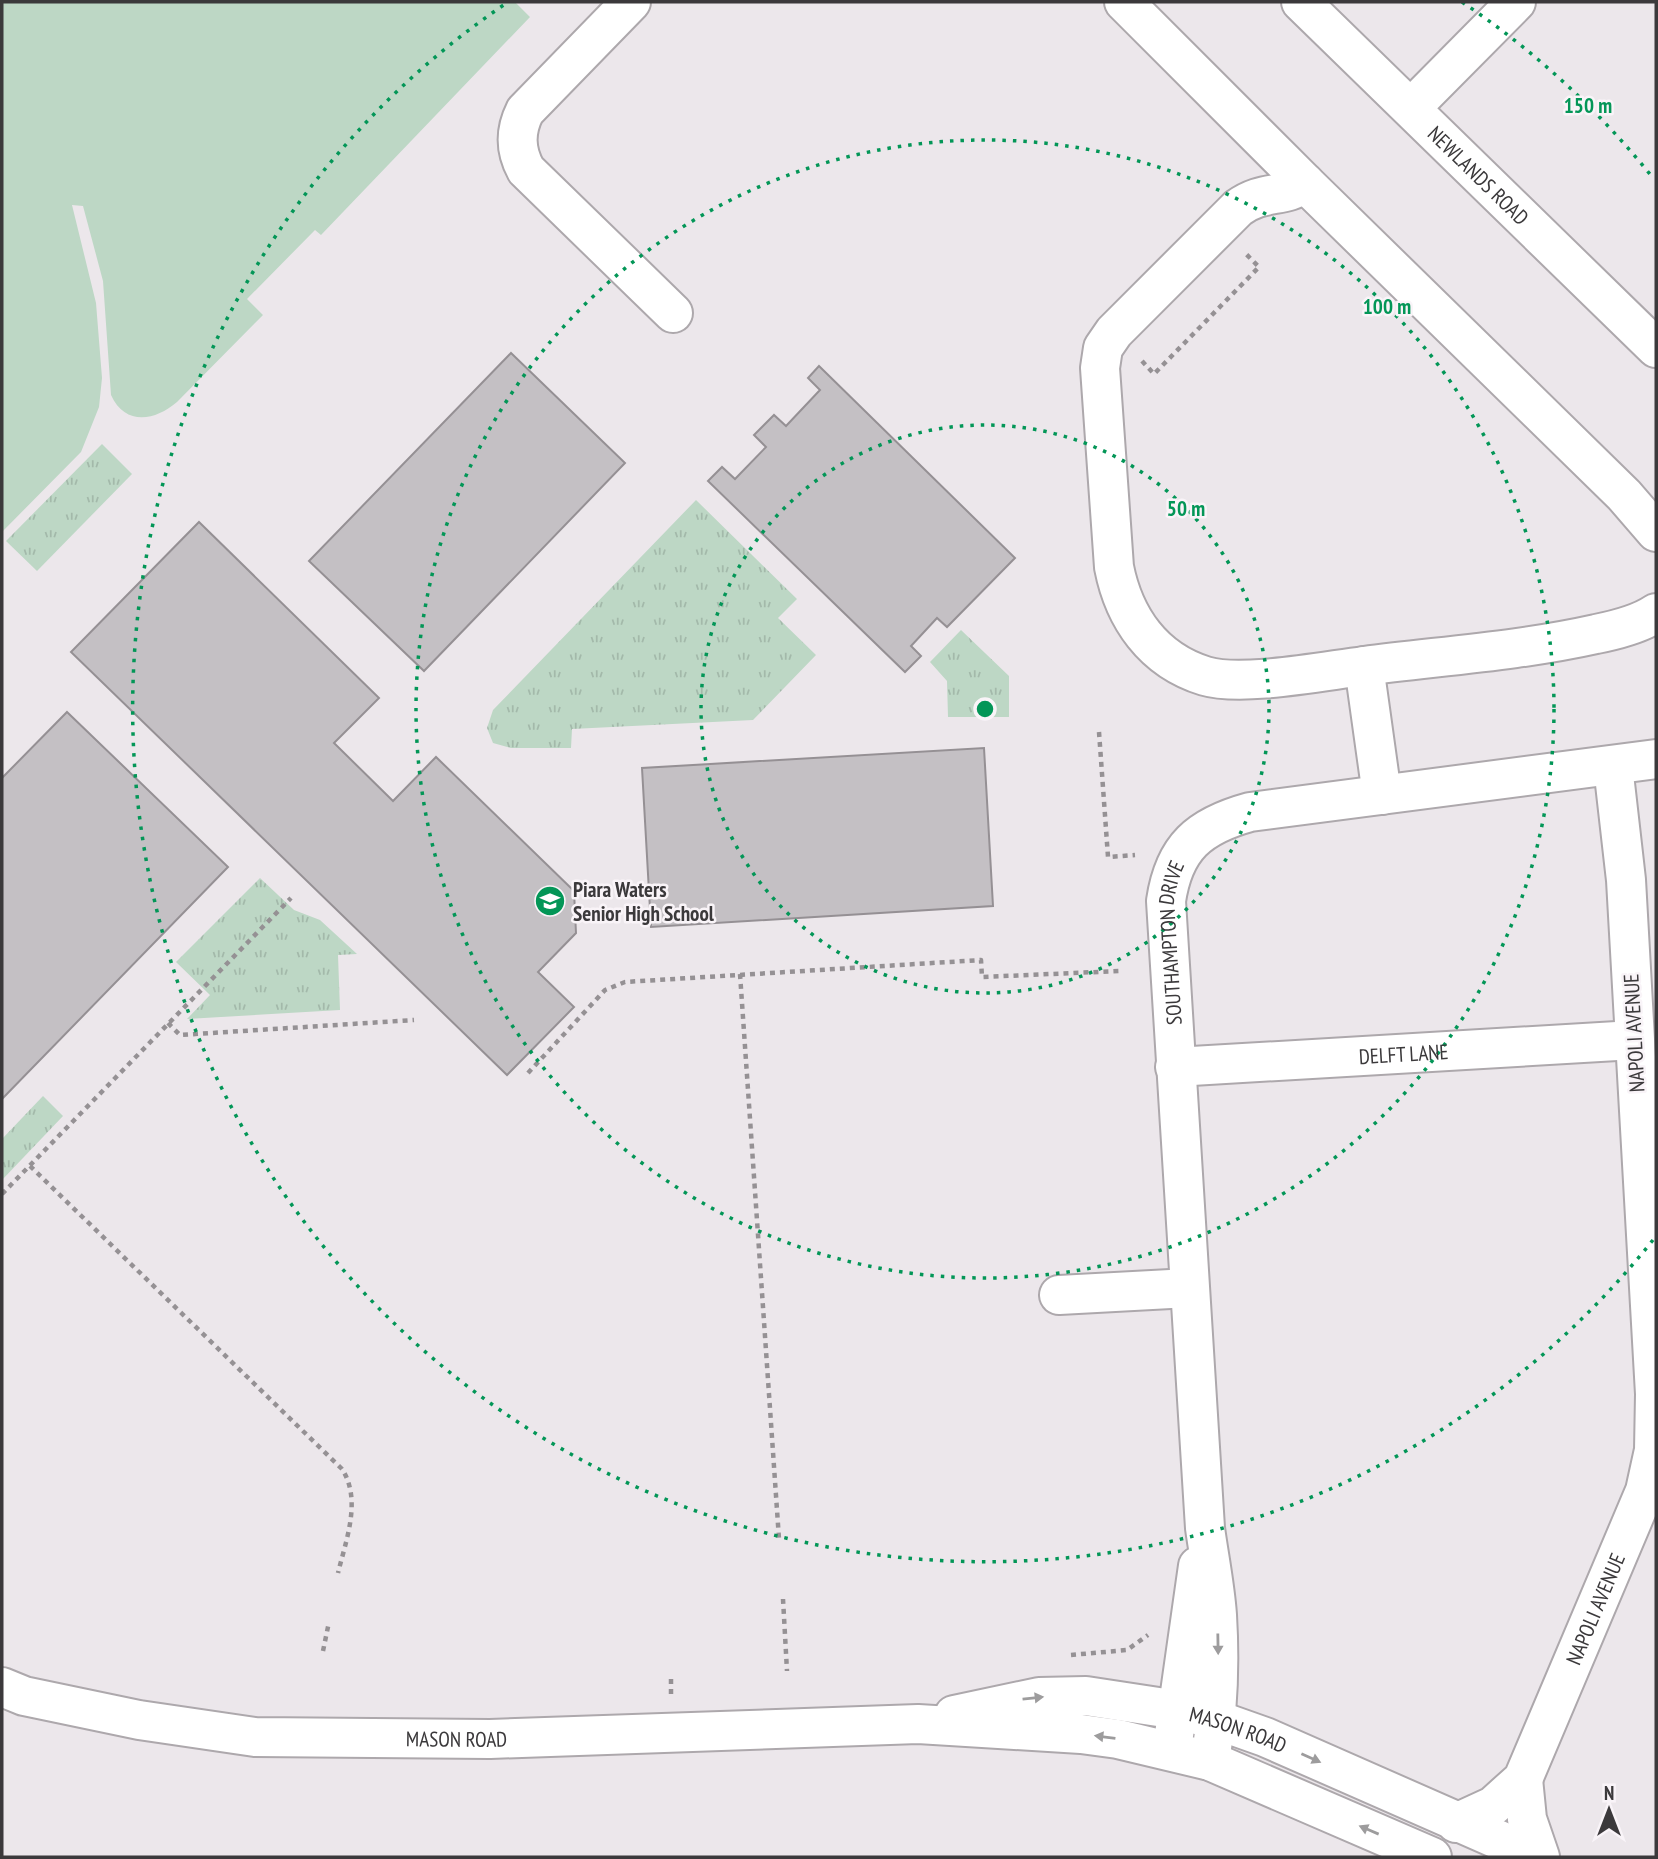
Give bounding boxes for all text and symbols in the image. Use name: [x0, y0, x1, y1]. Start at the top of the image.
text: 150 m: [1564, 92, 1612, 119]
street label: NEWLANDS ROAD: [1422, 120, 1535, 230]
text: 100 m: [1363, 293, 1411, 320]
text: 50 m: [1167, 495, 1205, 522]
centre of rings: [973, 697, 997, 721]
street label: SOUTHAMPTON DRIVE: [1152, 856, 1190, 1026]
place label: Piara Waters Senior High School: [573, 876, 715, 927]
school or university icon: Piara Waters Senior High School: [533, 884, 567, 918]
street label: NAPOLI AVENUE: [1617, 973, 1651, 1093]
street label: DELFT LANE: [1358, 1037, 1449, 1070]
street label: NAPOLI AVENUE: [1560, 1549, 1631, 1669]
one-way arrow: [1212, 1634, 1223, 1656]
one-way arrow: [1022, 1692, 1044, 1703]
street label: MASON ROAD: [1187, 1700, 1291, 1758]
street label: MASON ROAD: [406, 1725, 508, 1753]
one-way arrow: [1094, 1732, 1116, 1743]
one-way arrow: [1301, 1752, 1321, 1764]
north arrow: [1574, 1775, 1644, 1845]
text: N: [1604, 1781, 1614, 1805]
one-way arrow: [1358, 1825, 1379, 1836]

